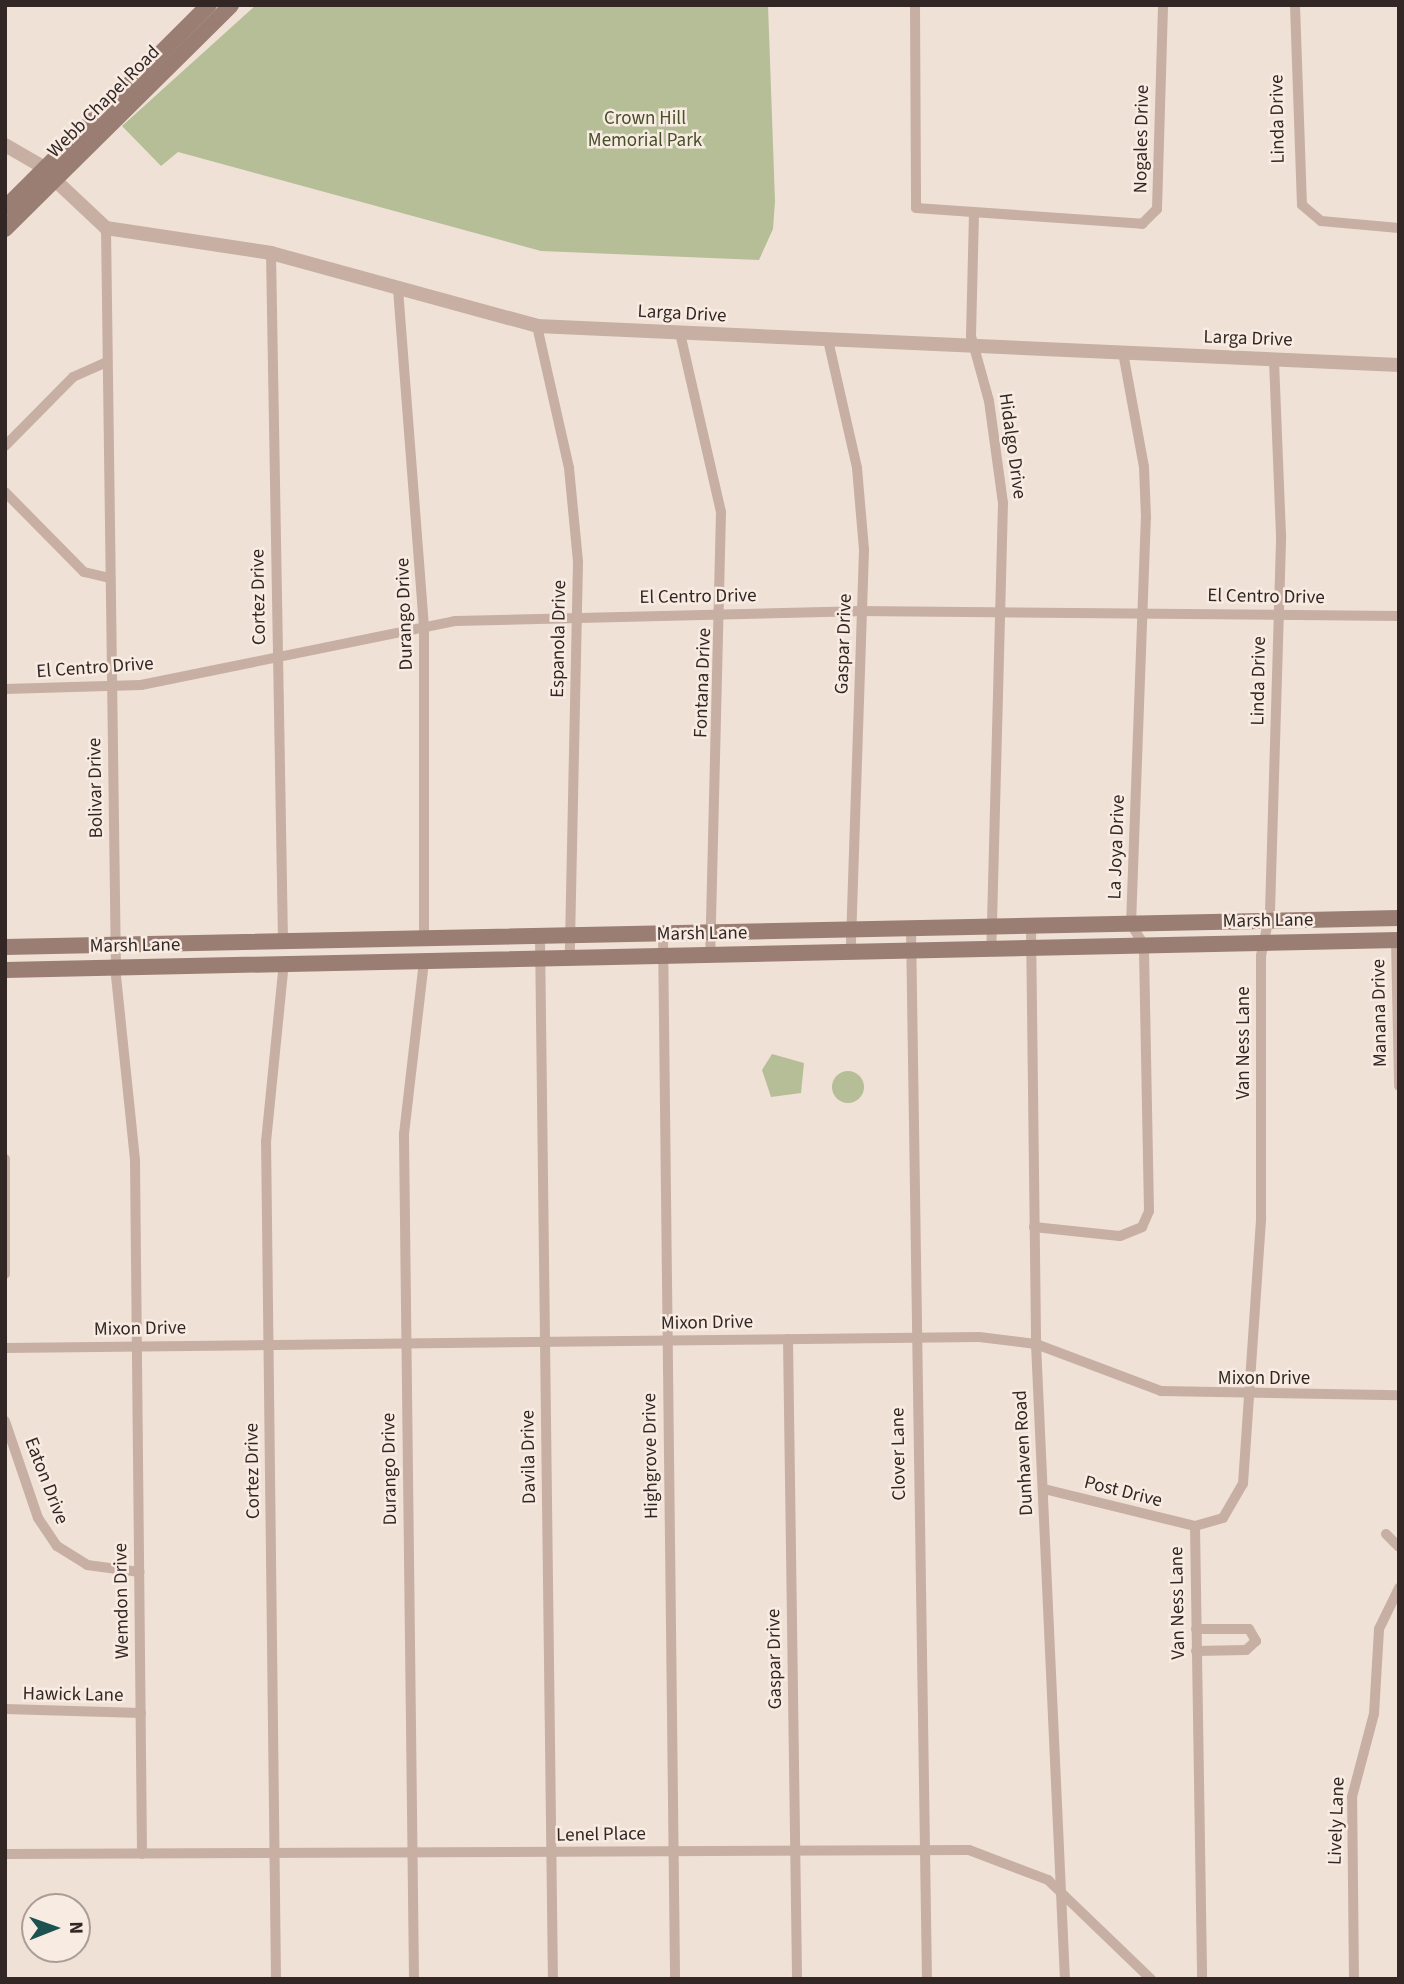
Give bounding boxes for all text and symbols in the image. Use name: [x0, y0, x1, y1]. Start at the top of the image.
street label: Webb Chapel Road: [43, 41, 165, 163]
street label: Linda Drive: [1266, 74, 1290, 164]
street label: Nogales Drive: [1130, 84, 1154, 194]
park label: Crown Hill Memorial Park: [588, 108, 702, 152]
street label: Larga Drive: [637, 300, 727, 328]
street label: Larga Drive: [1203, 326, 1293, 352]
street label: Hidalgo Drive: [993, 392, 1031, 500]
street label: Cortez Drive: [247, 549, 271, 645]
street label: Durango Drive: [392, 557, 418, 671]
street label: Espanola Drive: [547, 580, 571, 698]
street label: El Centro Drive: [639, 585, 757, 609]
street label: El Centro Drive: [1207, 585, 1325, 609]
street label: Gaspar Drive: [831, 593, 857, 695]
street label: Fontana Drive: [690, 627, 716, 739]
street label: Linda Drive: [1247, 636, 1271, 726]
street label: El Centro Drive: [36, 653, 154, 683]
street label: Bolivar Drive: [84, 737, 108, 839]
street label: La Joya Drive: [1104, 794, 1130, 900]
street label: Marsh Lane: [1222, 909, 1314, 933]
street label: Marsh Lane: [656, 922, 748, 946]
street label: Marsh Lane: [89, 934, 181, 958]
street label: Manana Drive: [1368, 959, 1392, 1067]
street label: Van Ness Lane: [1233, 986, 1255, 1100]
street label: Mixon Drive: [661, 1311, 753, 1335]
street label: Mixon Drive: [94, 1317, 186, 1341]
street label: Mixon Drive: [1218, 1368, 1310, 1390]
street label: Dunhaven Road: [1009, 1390, 1039, 1516]
street label: Highgrove Drive: [638, 1393, 664, 1519]
street label: Clover Lane: [887, 1407, 911, 1501]
street label: Davila Drive: [517, 1410, 541, 1504]
street label: Durango Drive: [378, 1412, 402, 1526]
street label: Cortez Drive: [241, 1423, 265, 1519]
street label: Eaton Drive: [19, 1434, 73, 1528]
street label: Post Drive: [1082, 1471, 1164, 1513]
street label: Wemdon Drive: [110, 1543, 134, 1659]
street label: Van Ness Lane: [1166, 1546, 1190, 1660]
street label: Gaspar Drive: [763, 1608, 787, 1710]
street label: Hawick Lane: [22, 1683, 124, 1707]
street label: Lively Lane: [1324, 1776, 1350, 1866]
street label: Lenel Place: [556, 1823, 646, 1847]
north arrow: [21, 1893, 91, 1963]
text: N: [62, 1921, 89, 1934]

